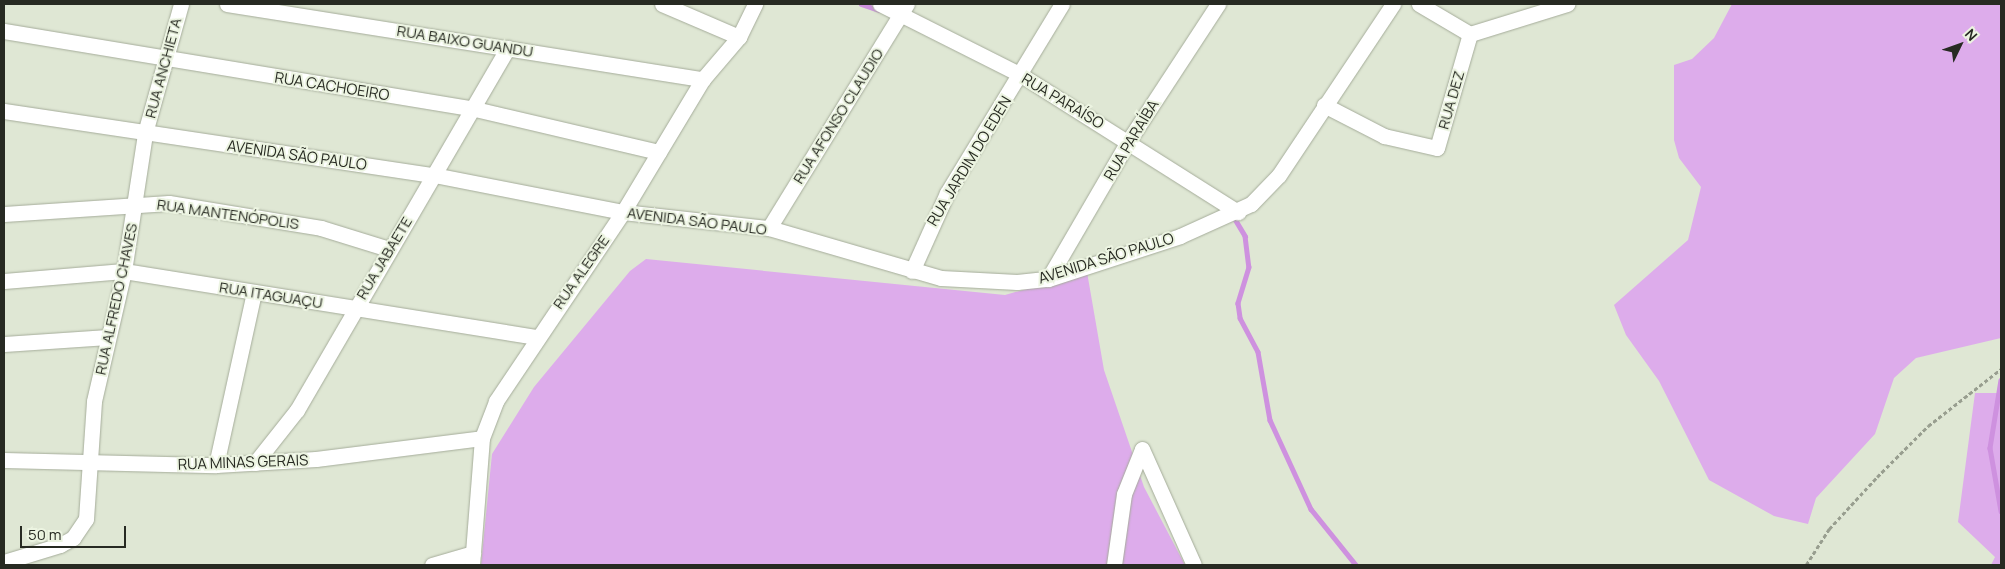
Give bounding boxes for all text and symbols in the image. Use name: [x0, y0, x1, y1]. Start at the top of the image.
street label: RUA ANCHIETA: [141, 16, 185, 120]
north arrow: [1935, 20, 1985, 70]
street label: RUA BAIXO GUANDU: [396, 21, 534, 61]
text: N: [1961, 25, 1982, 45]
street label: RUA AFONSO CLAUDIO: [789, 45, 887, 187]
street label: RUA CACHOEIRO: [273, 68, 391, 104]
street label: RUA PARAÍSO: [1019, 69, 1107, 133]
street label: RUA DEZ: [1434, 69, 1468, 131]
street label: RUA JARDIM DO EDEN: [923, 93, 1015, 229]
street label: RUA PARAÍBA: [1100, 96, 1162, 184]
street label: AVENIDA SÃO PAULO: [226, 136, 368, 174]
street label: RUA MANTENÓPOLIS: [156, 195, 300, 233]
street label: AVENIDA SÃO PAULO: [626, 203, 768, 239]
street label: RUA JABAETE: [352, 214, 416, 302]
street label: RUA ALFREDO CHAVES: [91, 222, 141, 376]
street label: AVENIDA SÃO PAULO: [1036, 229, 1176, 287]
street label: RUA ALEGRE: [549, 232, 613, 312]
street label: RUA ITAGUAÇU: [218, 278, 324, 312]
street label: RUA MINAS GERAIS: [177, 451, 309, 473]
scale bar: [22, 516, 129, 548]
text: 50 m: [28, 524, 62, 545]

